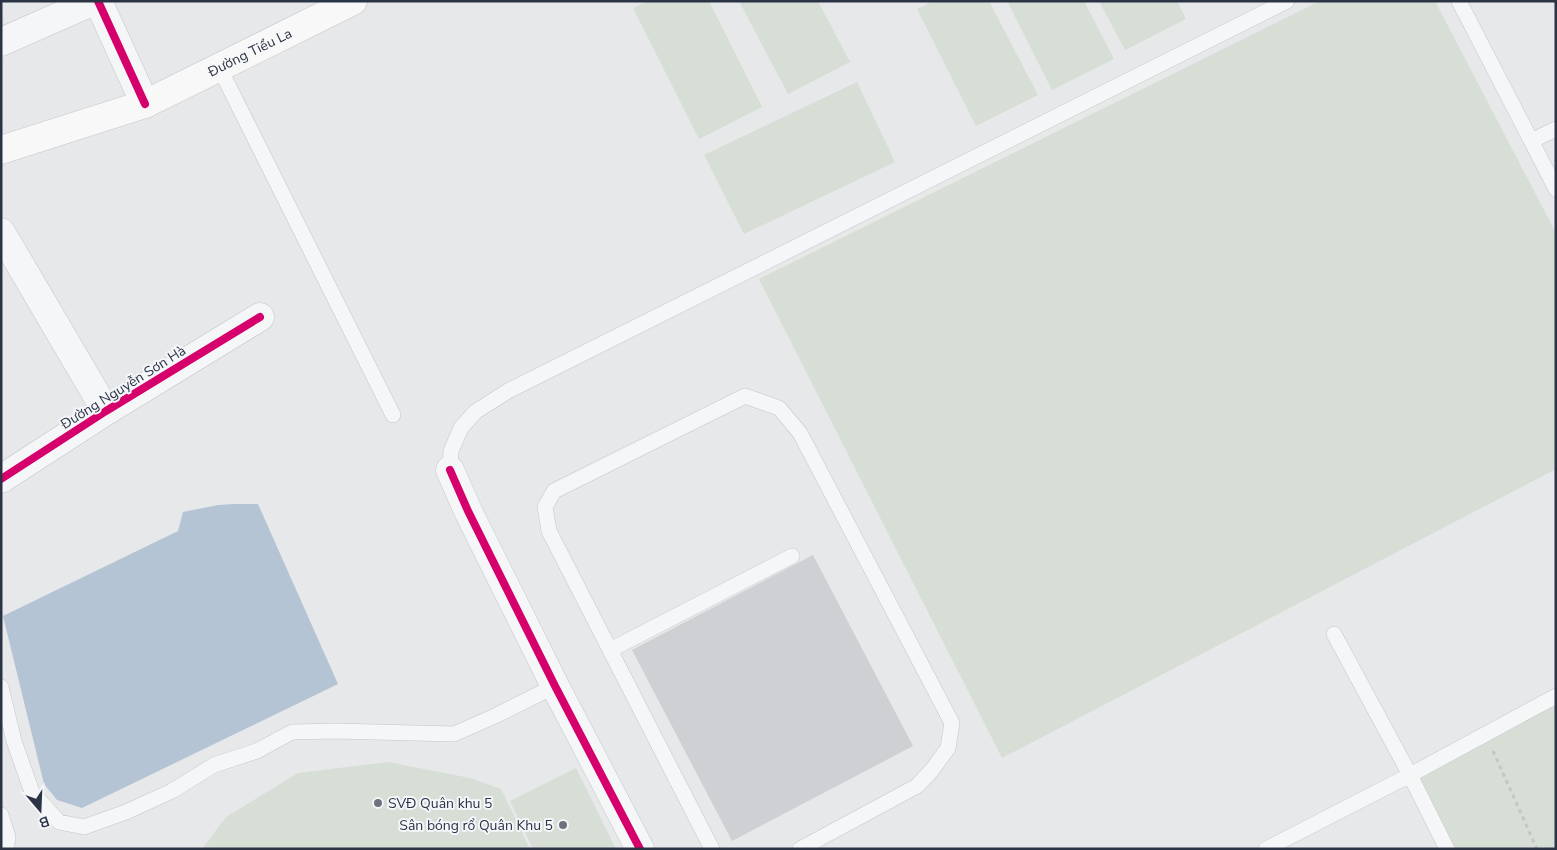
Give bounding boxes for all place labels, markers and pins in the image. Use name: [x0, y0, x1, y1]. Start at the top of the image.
place label: SVĐ Quân khu 5: [388, 794, 492, 813]
marker: SVĐ Quân khu 5: [372, 797, 384, 809]
place label: Sân bóng rổ Quân Khu 5: [399, 816, 553, 835]
marker: Sân bóng rổ Quân Khu 5: [557, 819, 569, 831]

